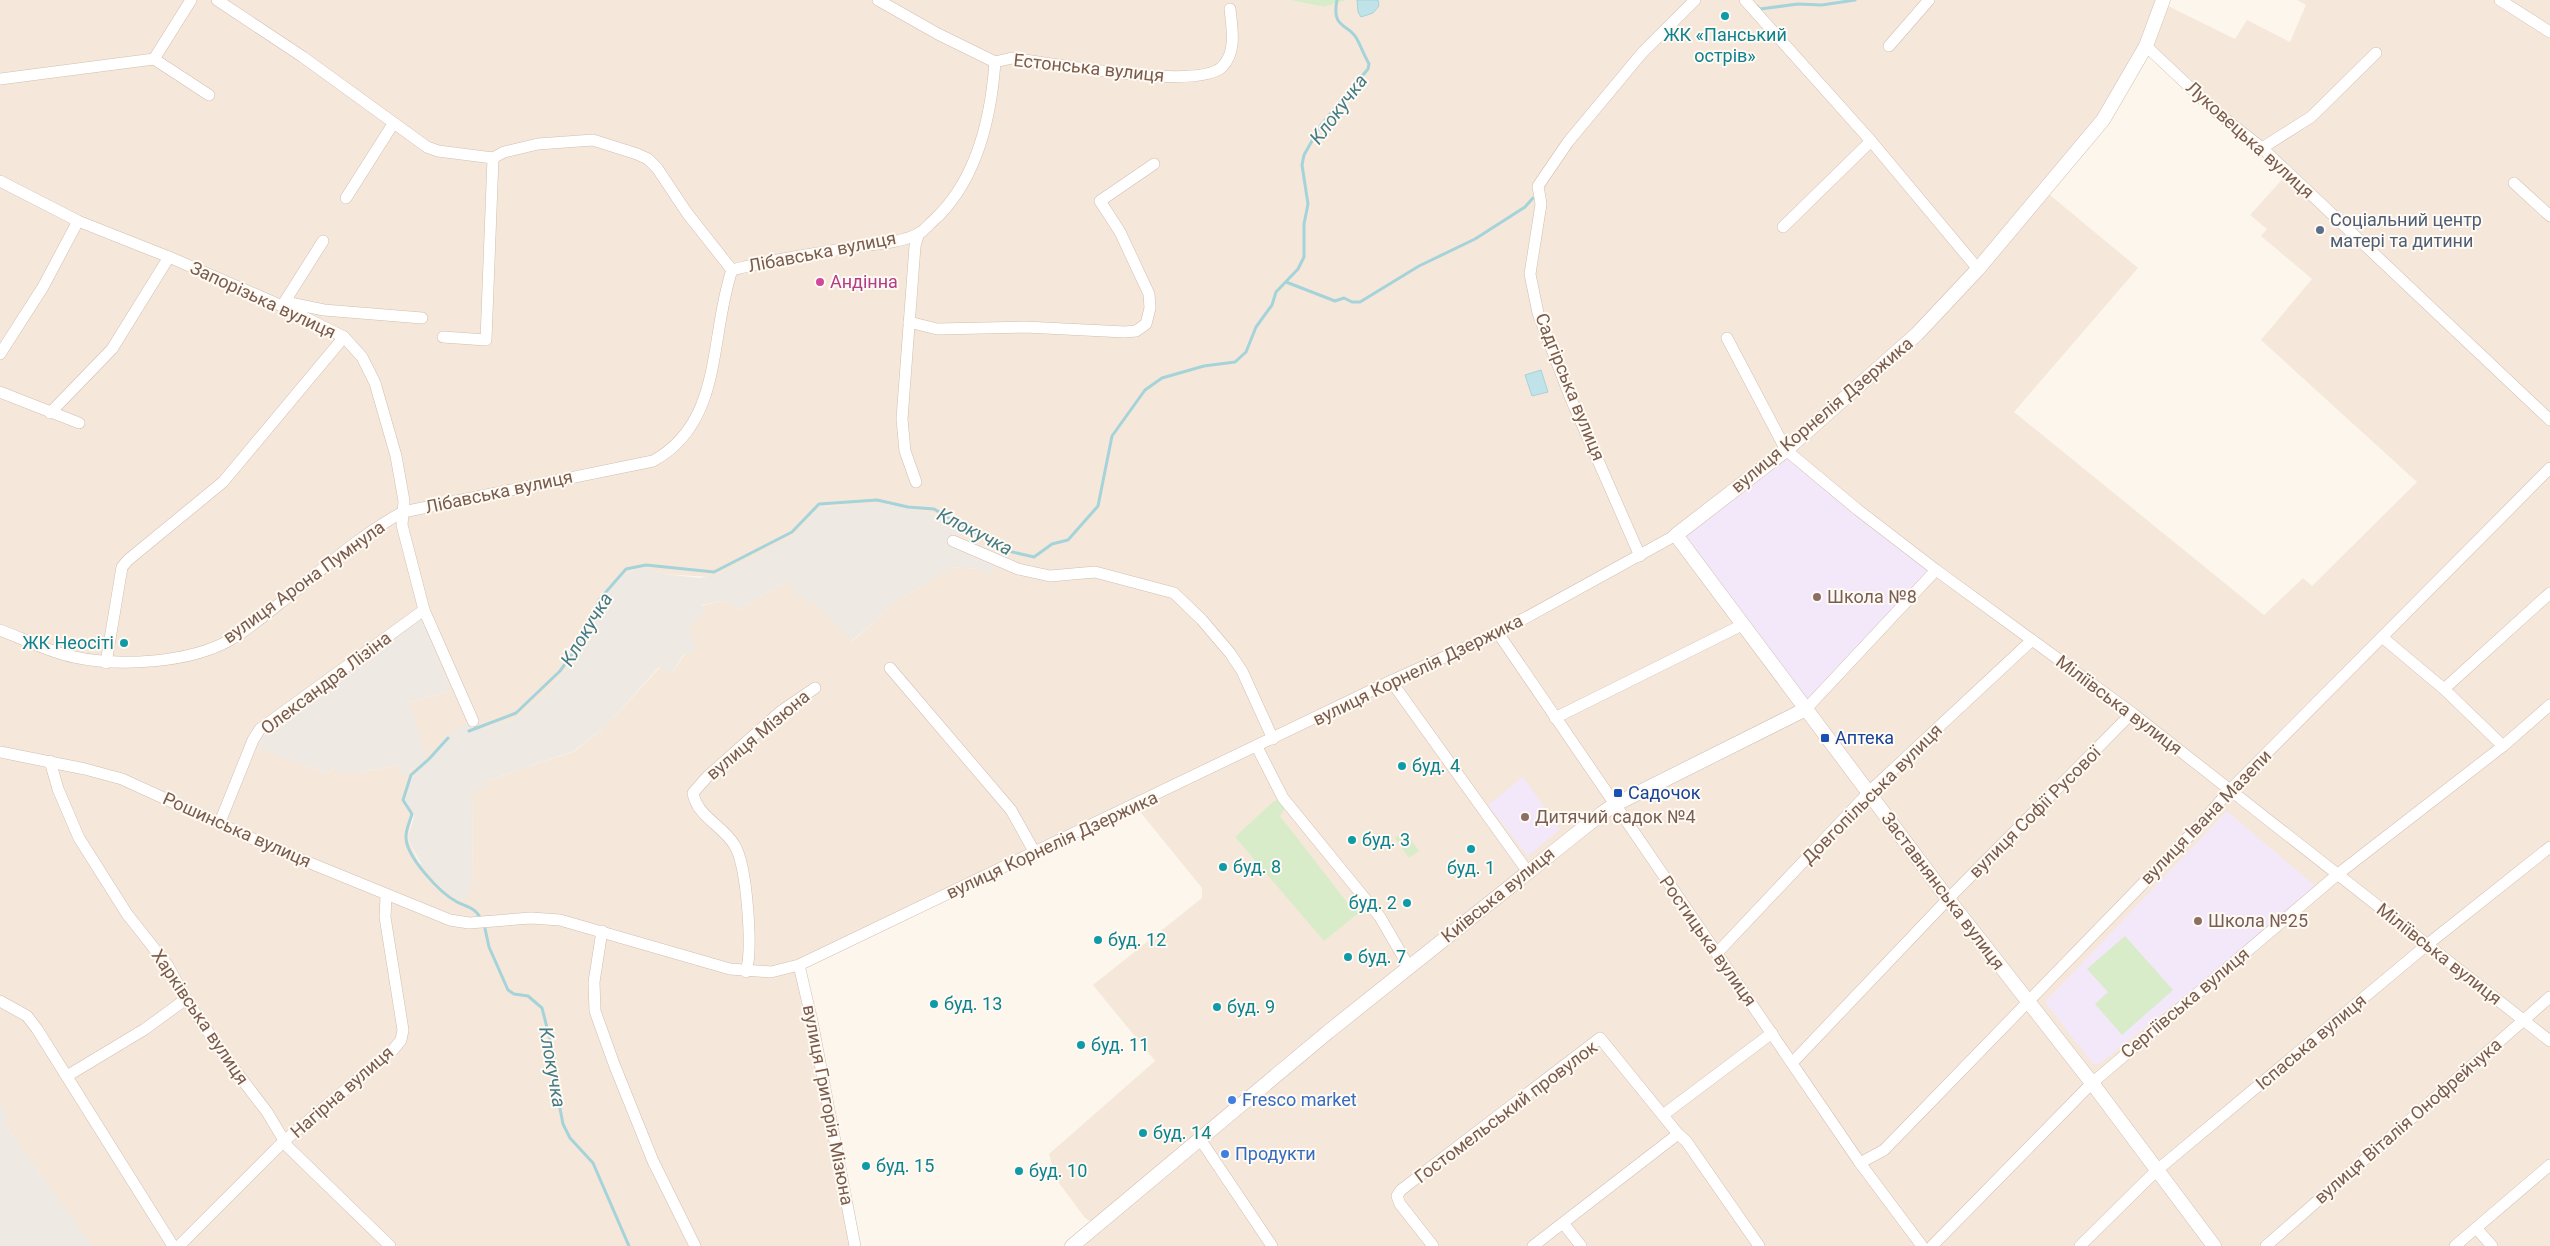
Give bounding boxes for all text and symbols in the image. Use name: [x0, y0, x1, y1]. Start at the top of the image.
marker: ЖК «Панський острів»: [1719, 10, 1731, 22]
place label: ЖК «Панський острів»: [1663, 24, 1787, 66]
street label: Естонська вулиця: [1013, 49, 1165, 86]
water label: Клокучка: [1305, 70, 1372, 149]
street label: Луковецька вулиця: [2182, 77, 2319, 203]
place label: Соціальний центр матері та дитини: [2330, 209, 2482, 251]
marker: Соціальний центр матері та дитини: [2314, 224, 2326, 236]
street label: Лібавська вулиця: [746, 227, 898, 276]
street label: Запорізька вулиця: [187, 257, 339, 343]
place label: Андінна: [830, 271, 898, 292]
marker: Андінна: [814, 276, 826, 288]
street label: Садгірська вулиця: [1531, 310, 1610, 464]
street label: вулиця Корнелія Дзержика: [1726, 332, 1917, 497]
street label: Лібавська вулиця: [423, 466, 575, 517]
water label: Клокучка: [933, 503, 1016, 560]
street label: вулиця Арона Пумнула: [219, 516, 389, 647]
place label: Школа №8: [1827, 586, 1917, 607]
water label: Клокучка: [556, 588, 617, 670]
marker: Школа №8: [1811, 591, 1823, 603]
street label: вулиця Корнелія Дзержика: [1309, 609, 1526, 730]
street label: Олександра Лізіна: [256, 627, 395, 738]
place label: ЖК Неосіті: [22, 632, 114, 653]
marker: ЖК Неосіті: [118, 637, 130, 649]
street label: Міліївська вулиця: [2052, 650, 2187, 759]
street label: вулиця Мізюна: [702, 685, 814, 784]
street label: Довгопільська вулиця: [1797, 719, 1946, 868]
place label: Аптека: [1835, 727, 1894, 748]
marker: Аптека: [1819, 732, 1831, 744]
street label: вулиця Софії Русової: [1965, 740, 2106, 882]
street label: вулиця Івана Мазепи: [2136, 745, 2275, 888]
place label: буд. 4: [1412, 755, 1460, 776]
marker: буд. 4: [1396, 760, 1408, 772]
place label: Садочок: [1628, 782, 1701, 803]
street label: вулиця Корнелія Дзержика: [943, 786, 1161, 903]
street label: Рошинська вулиця: [160, 787, 314, 872]
marker: Садочок: [1612, 787, 1624, 799]
place label: Дитячий садок №4: [1535, 806, 1696, 827]
street label: Заставнянська вулиця: [1877, 808, 2010, 974]
marker: Дитячий садок №4: [1519, 811, 1531, 823]
place label: буд. 3: [1362, 829, 1410, 850]
marker: буд. 3: [1346, 834, 1358, 846]
street label: Київська вулиця: [1437, 843, 1558, 947]
marker: буд. 1: [1465, 843, 1477, 855]
place label: буд. 8: [1233, 856, 1281, 877]
place label: буд. 1: [1447, 857, 1495, 878]
marker: буд. 8: [1217, 861, 1229, 873]
street label: Ростицька вулиця: [1656, 872, 1761, 1010]
place label: буд. 2: [1349, 892, 1397, 913]
marker: буд. 2: [1401, 897, 1413, 909]
street label: Міліївська вулиця: [2373, 898, 2506, 1009]
place label: Школа №25: [2208, 910, 2308, 931]
marker: Школа №25: [2192, 915, 2204, 927]
place label: буд. 12: [1108, 929, 1166, 950]
marker: буд. 12: [1092, 934, 1104, 946]
street label: Сергіївська вулиця: [2116, 943, 2253, 1062]
street label: Харківська вулиця: [147, 945, 253, 1088]
place label: буд. 7: [1358, 946, 1406, 967]
marker: буд. 7: [1342, 951, 1354, 963]
street label: Іспаська вулиця: [2251, 989, 2370, 1094]
place label: буд. 13: [944, 993, 1002, 1014]
place label: буд. 9: [1227, 996, 1275, 1017]
marker: буд. 13: [928, 998, 940, 1010]
marker: буд. 9: [1211, 1001, 1223, 1013]
street label: вулиця Григорія Мізюна: [799, 1003, 858, 1207]
water label: Клокучка: [534, 1025, 571, 1109]
place label: буд. 11: [1091, 1034, 1149, 1055]
street label: вулиця Віталія Онофрейчука: [2310, 1034, 2506, 1208]
street label: Гостомельський провулок: [1410, 1036, 1601, 1187]
marker: буд. 11: [1075, 1039, 1087, 1051]
street label: Нагірна вулиця: [286, 1041, 397, 1142]
place label: Fresco market: [1242, 1089, 1357, 1110]
marker: Fresco market: [1226, 1094, 1238, 1106]
place label: буд. 14: [1153, 1122, 1211, 1143]
marker: буд. 14: [1137, 1127, 1149, 1139]
place label: Продукти: [1235, 1143, 1316, 1164]
marker: Продукти: [1219, 1148, 1231, 1160]
place label: буд. 15: [876, 1155, 934, 1176]
marker: буд. 15: [860, 1160, 872, 1172]
place label: буд. 10: [1029, 1160, 1087, 1181]
marker: буд. 10: [1013, 1165, 1025, 1177]

